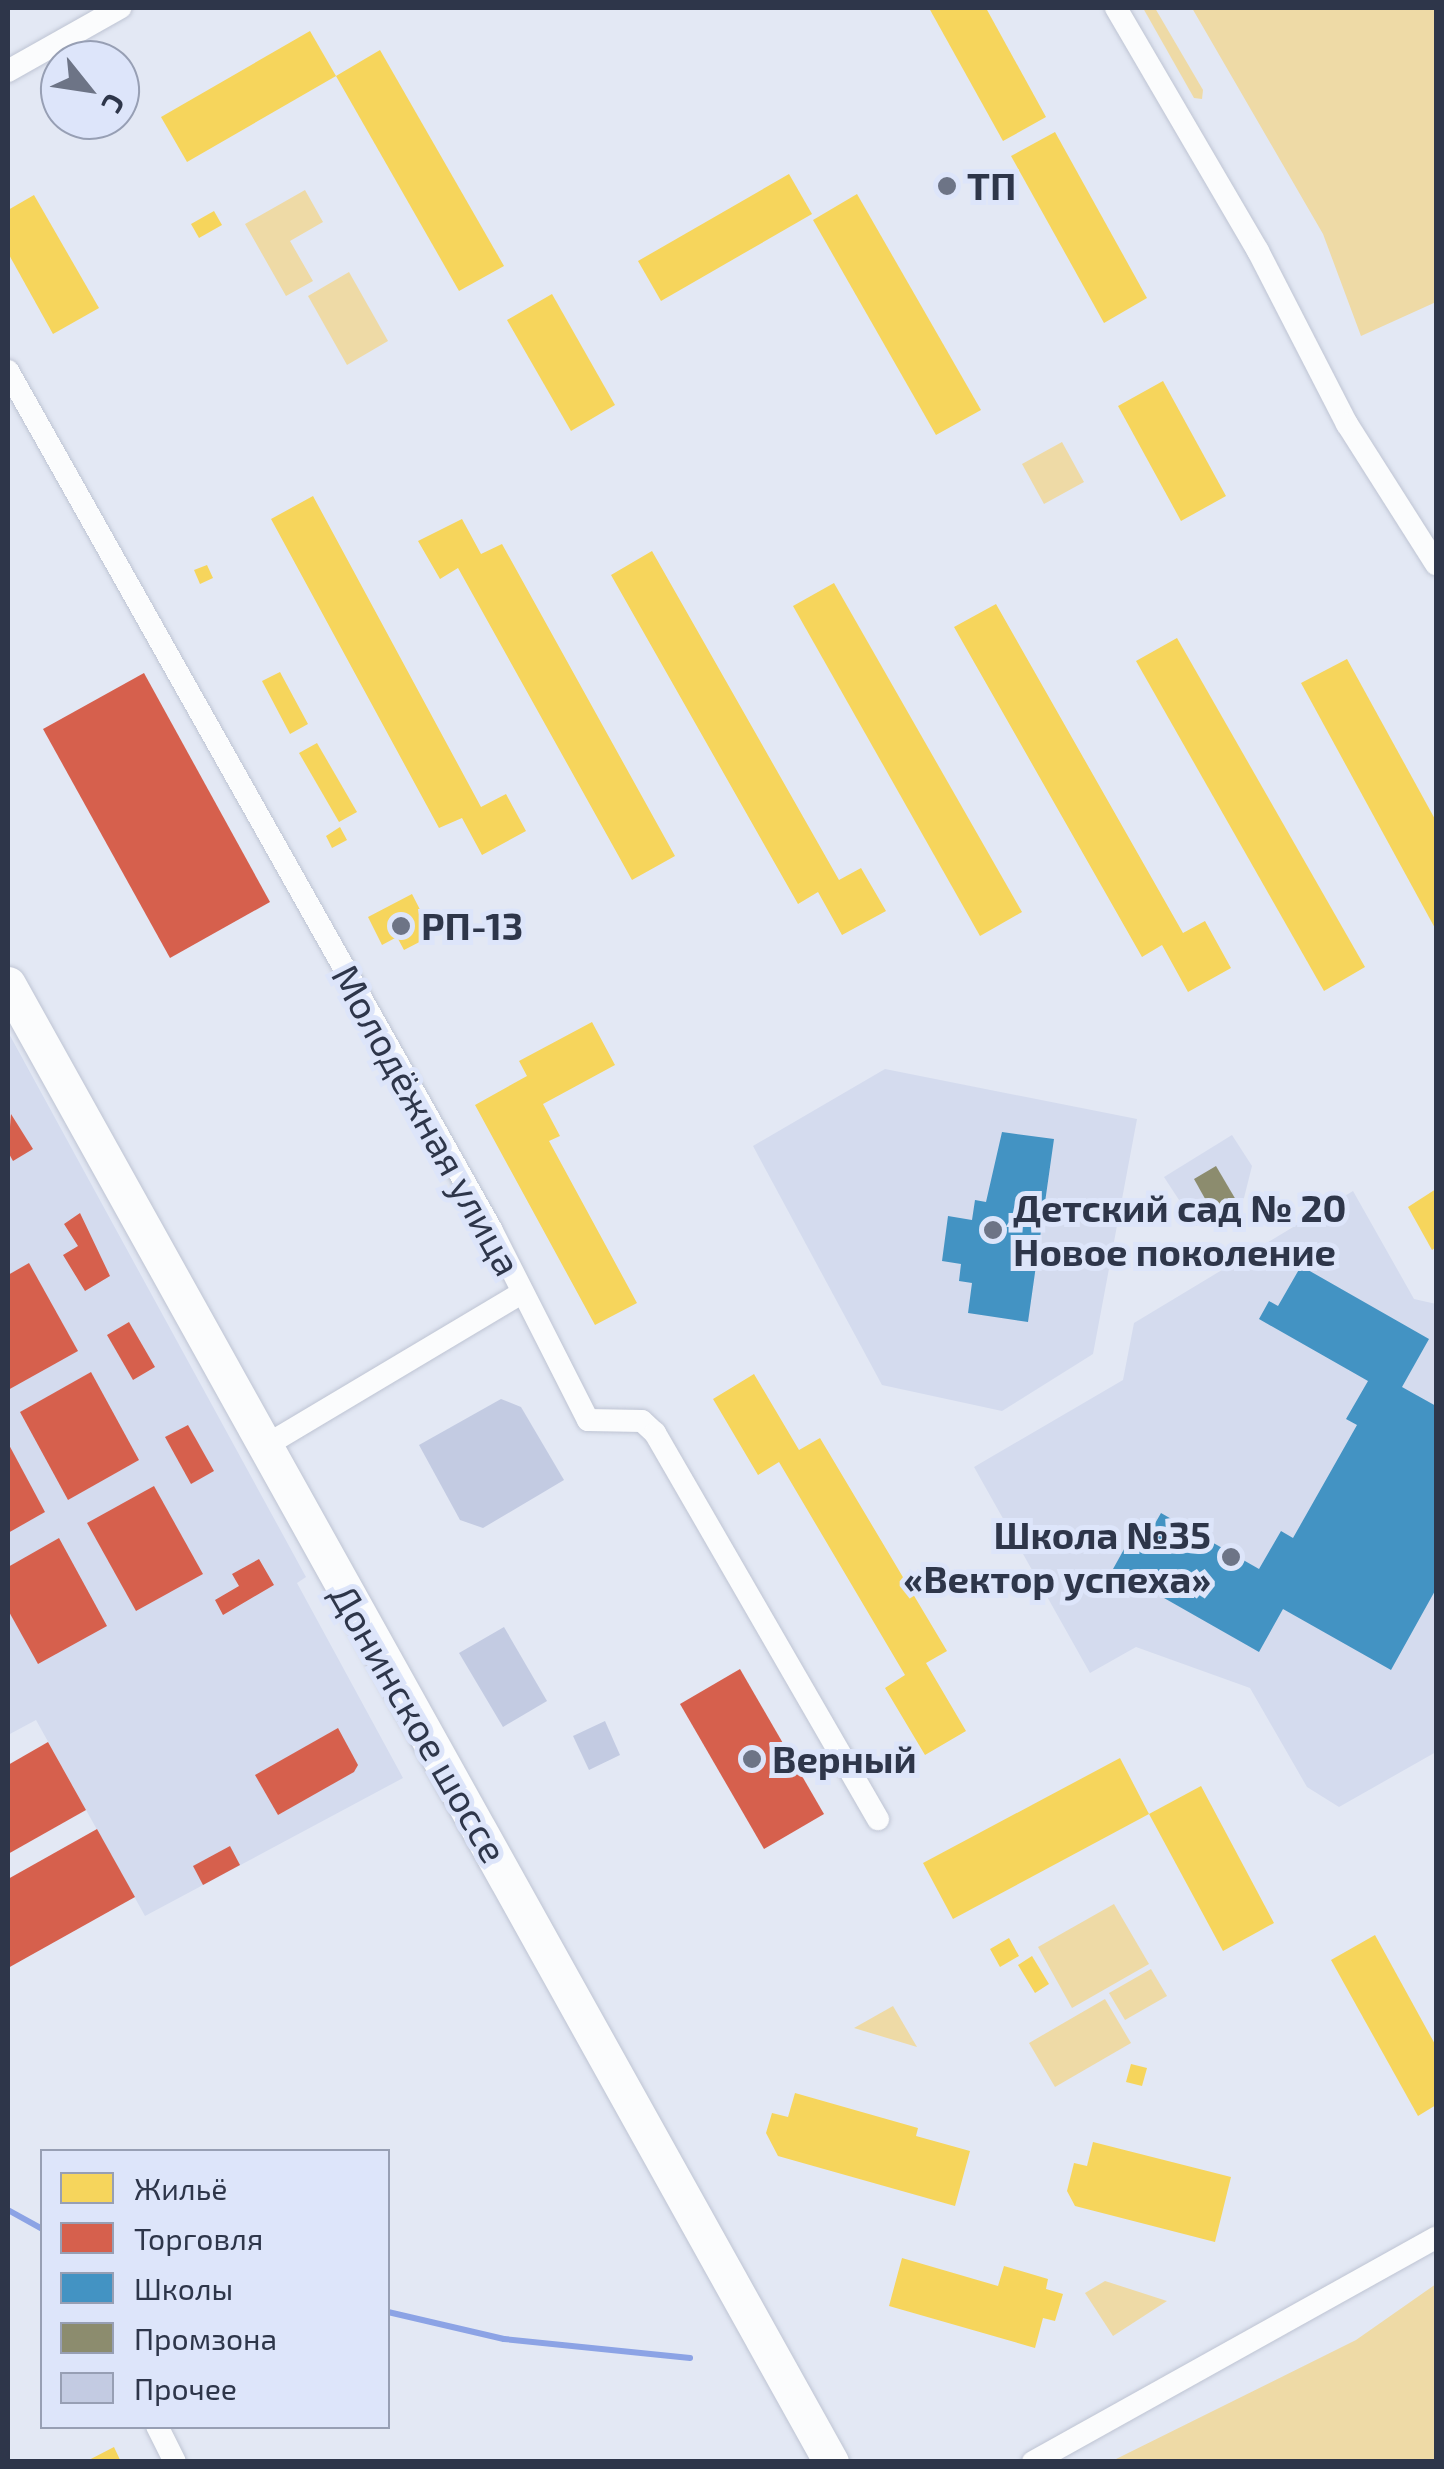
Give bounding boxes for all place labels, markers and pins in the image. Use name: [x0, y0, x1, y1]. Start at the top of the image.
place label: ТП: [967, 163, 1016, 209]
marker: ТП: [936, 175, 958, 197]
place label: РП-13: [421, 903, 523, 949]
marker: РП-13: [390, 915, 412, 937]
place label: Детский сад № 20 Новое поколение: [1013, 1185, 1347, 1274]
marker: Детский сад № 20 Новое поколение: [982, 1219, 1004, 1241]
place label: Школа №35 «Вектор успеха»: [903, 1512, 1211, 1602]
marker: Школа №35 «Вектор успеха»: [1220, 1546, 1242, 1568]
place label: Верный: [772, 1736, 917, 1782]
marker: Верный: [741, 1748, 763, 1770]

